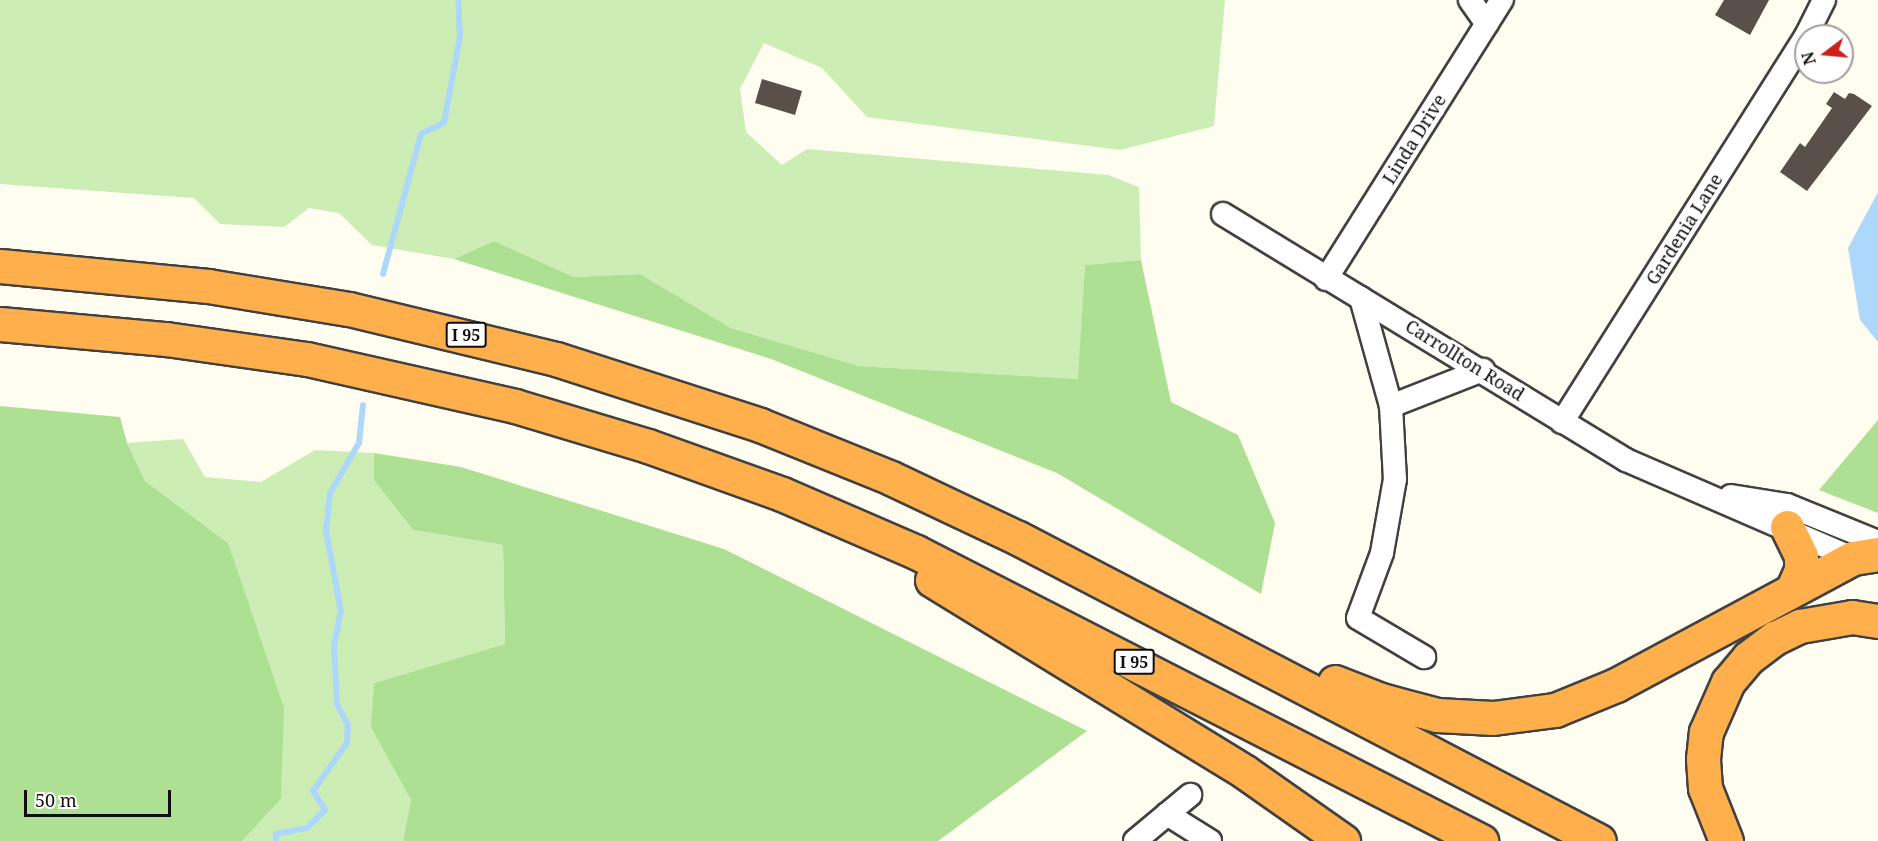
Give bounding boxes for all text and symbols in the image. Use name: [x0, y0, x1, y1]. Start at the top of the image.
north arrow: [1794, 24, 1854, 84]
text: N: [1796, 49, 1821, 68]
street label: Linda Drive: [1378, 90, 1450, 188]
street label: Gardenia Lane: [1641, 169, 1727, 289]
street label: Carrollton Road: [1402, 315, 1528, 405]
road number: I 95: [445, 322, 487, 348]
road number: I 95: [1113, 649, 1155, 675]
scale bar: [27, 778, 174, 816]
text: 50 m: [35, 788, 77, 812]

